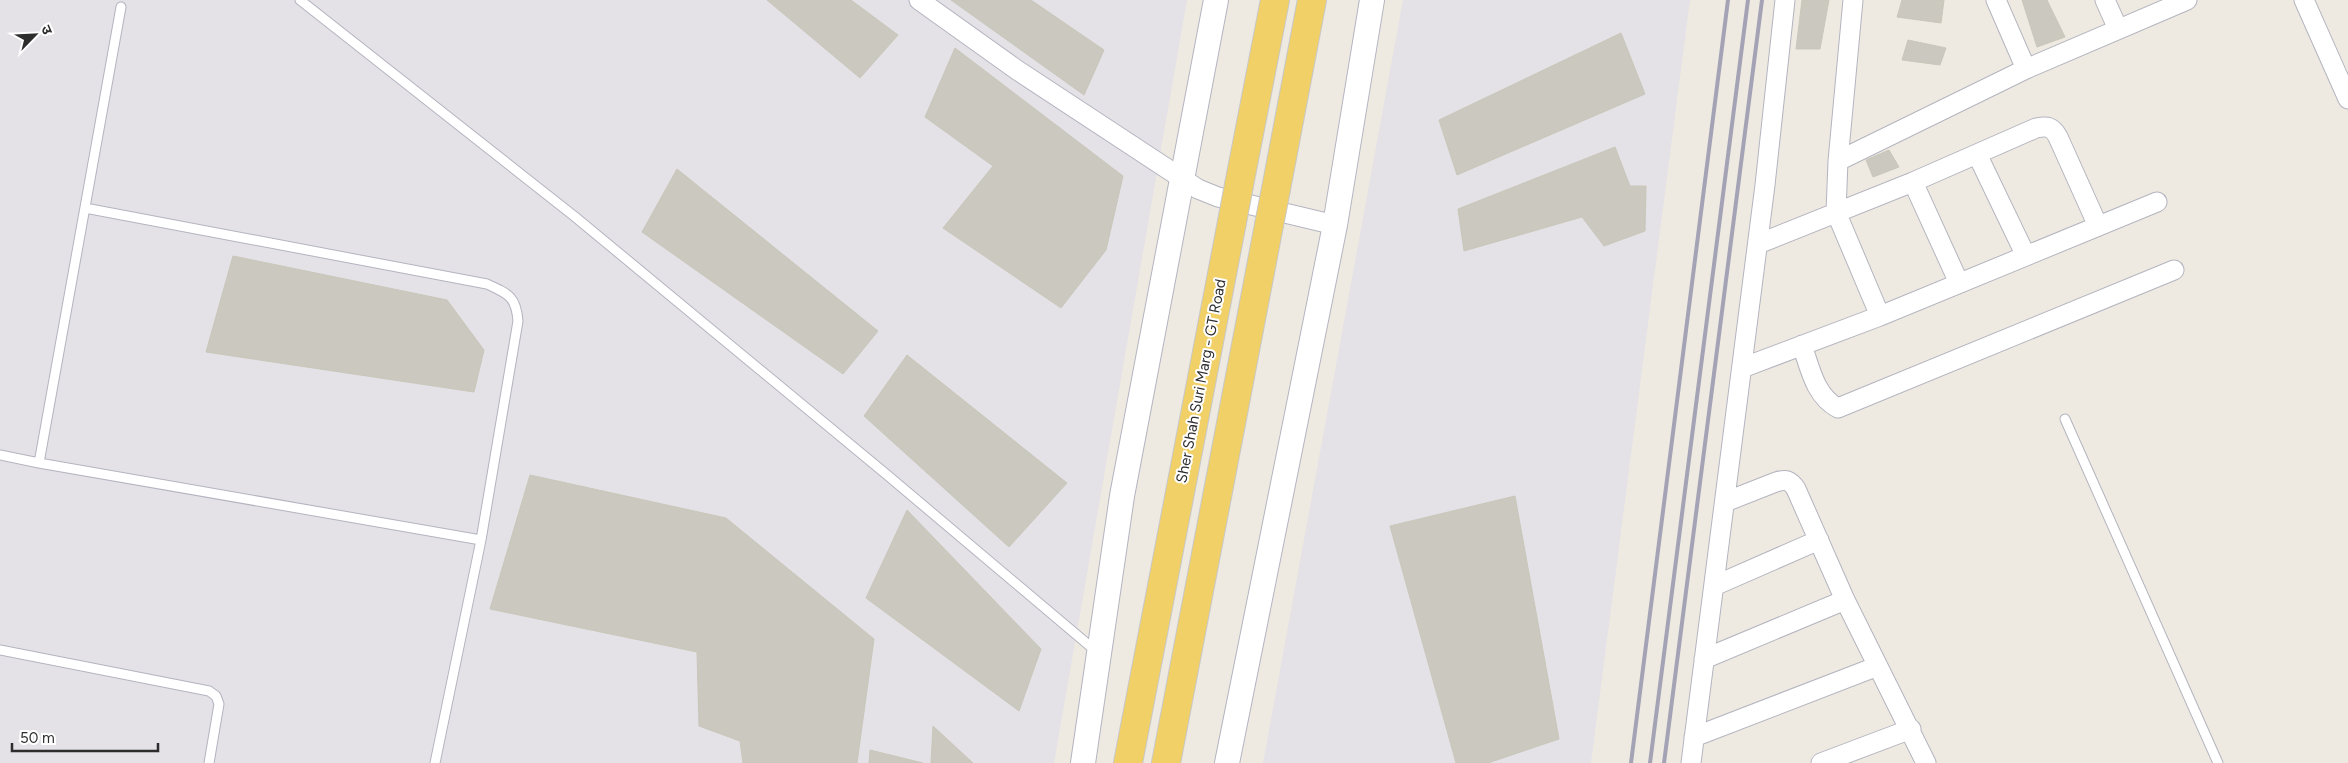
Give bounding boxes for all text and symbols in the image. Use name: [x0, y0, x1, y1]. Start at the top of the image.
north arrow: [10, 10, 60, 60]
text: उ: [37, 23, 56, 38]
street label: Sher Shah Suri Marg - GT Road: [1172, 277, 1230, 485]
scale bar: [12, 720, 159, 752]
text: 50 m: [20, 729, 55, 747]

